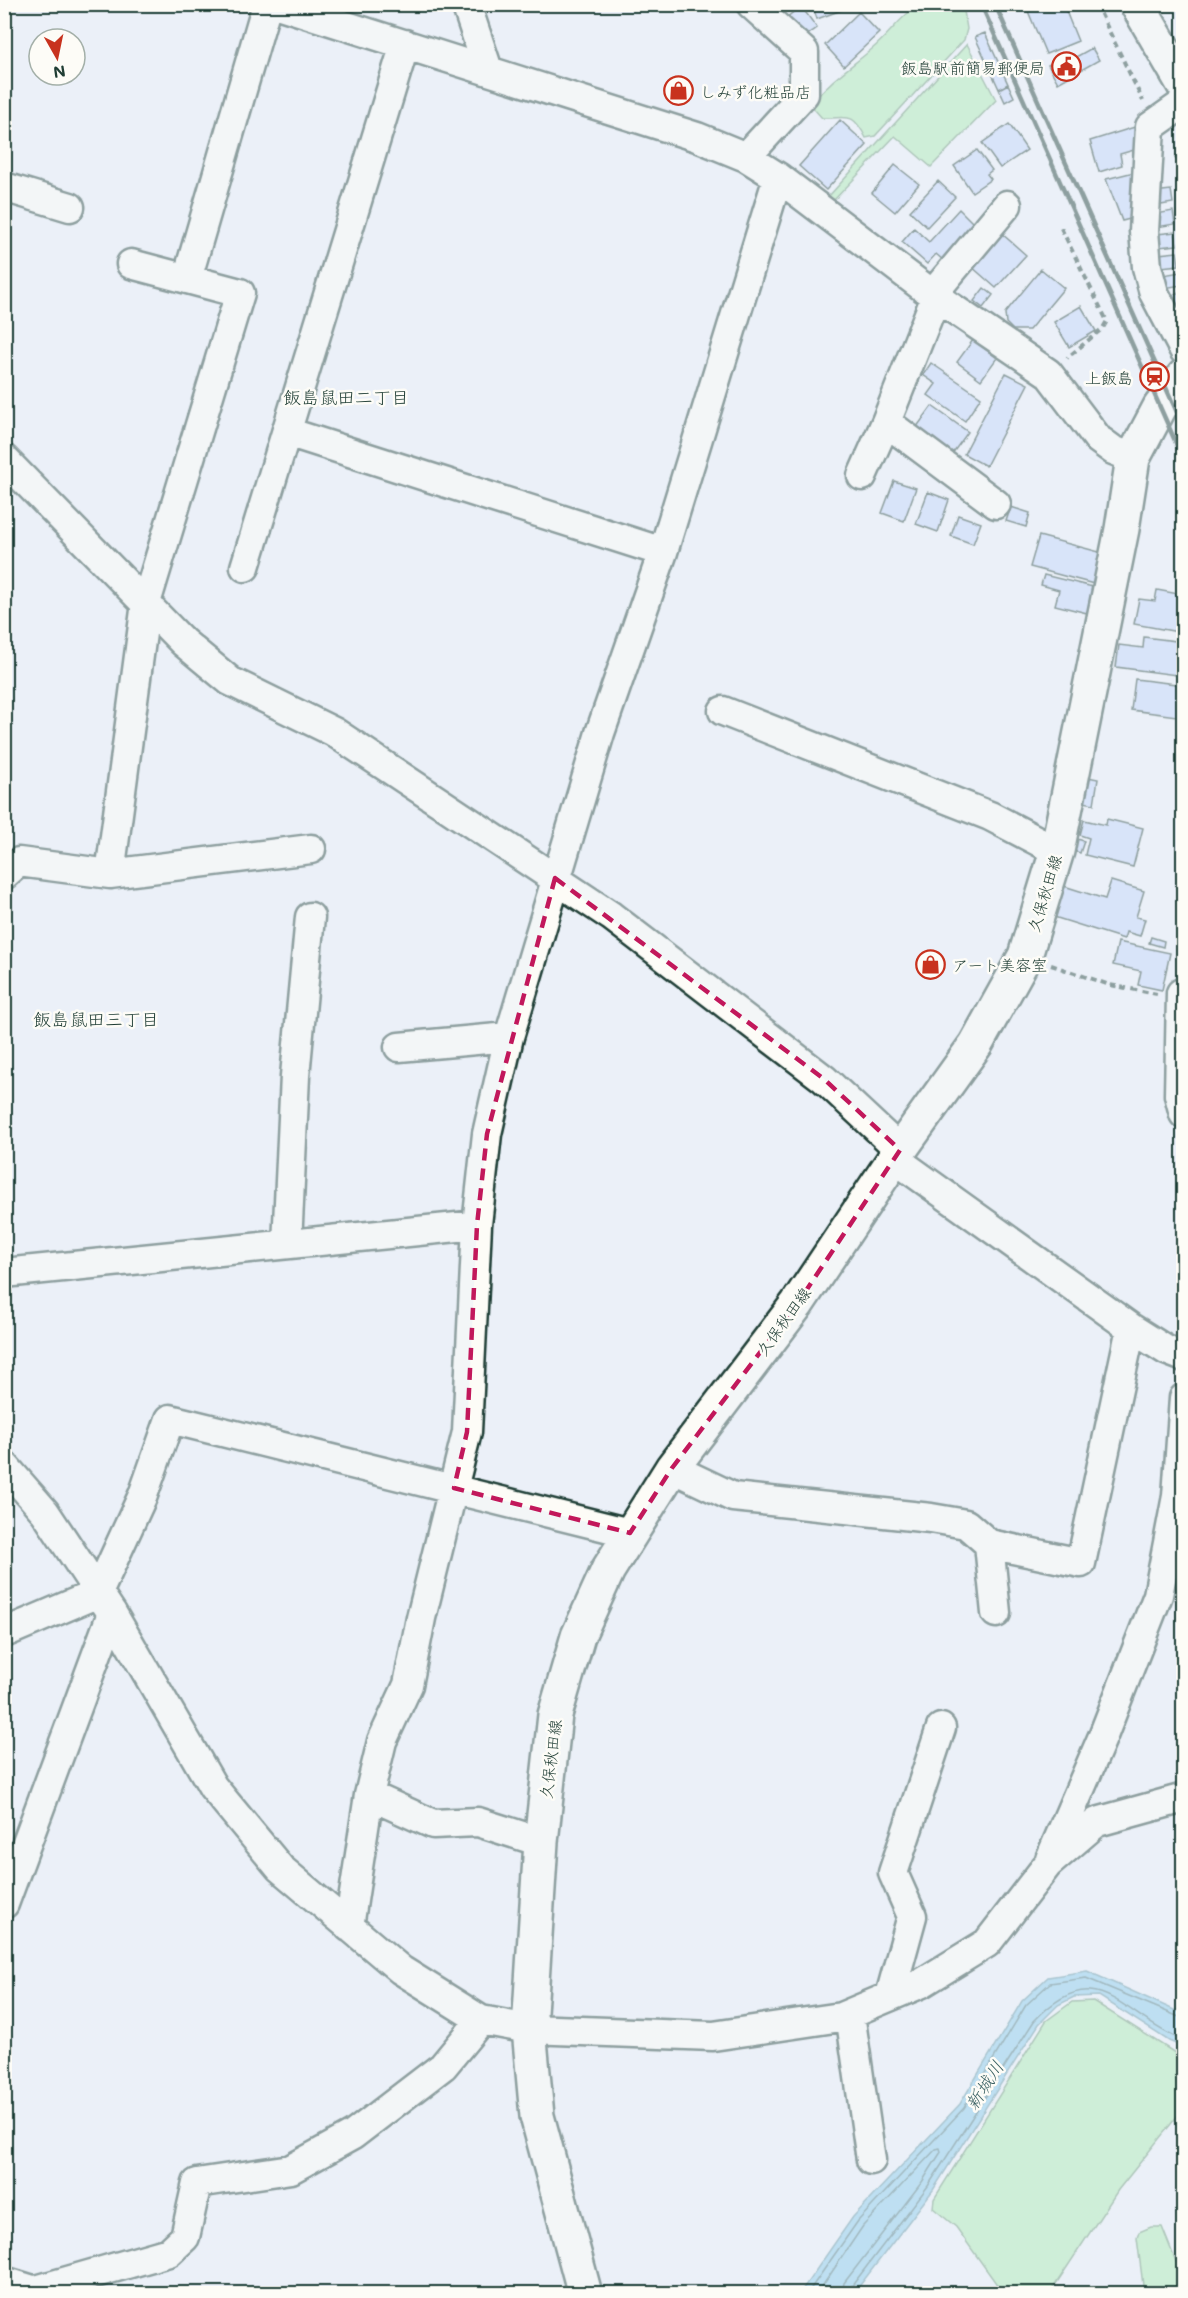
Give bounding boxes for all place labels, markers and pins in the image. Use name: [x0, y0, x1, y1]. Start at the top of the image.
public building icon: 飯島駅前簡易郵便局: [1050, 51, 1082, 83]
place label: 飯島駅前簡易郵便局: [901, 57, 1045, 78]
shop icon: しみず化粧品店: [663, 75, 695, 107]
place label: しみず化粧品店: [700, 81, 811, 102]
station icon: 上飯島: [1138, 361, 1170, 393]
place label: 上飯島: [1085, 367, 1133, 388]
shop icon: アート美容室: [915, 948, 947, 980]
place label: アート美容室: [952, 954, 1047, 975]

